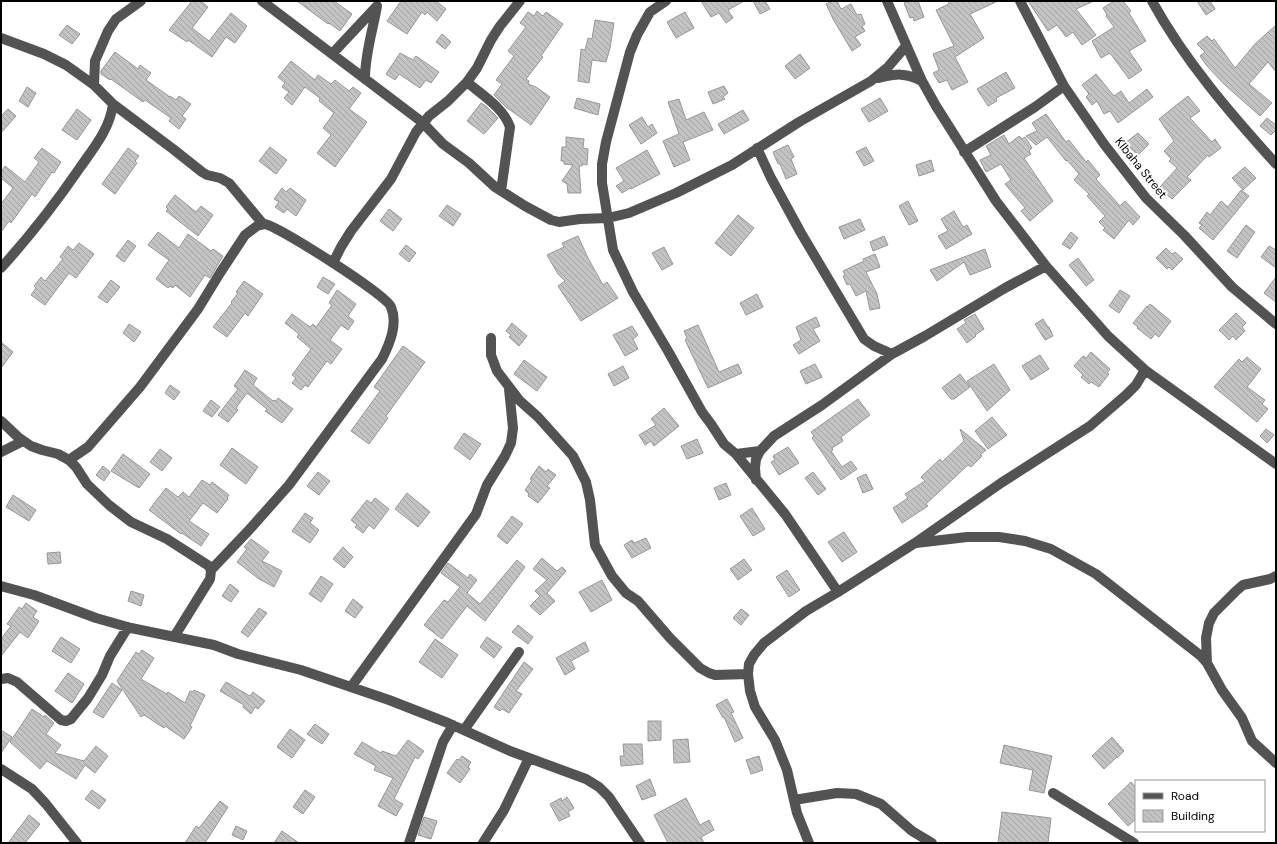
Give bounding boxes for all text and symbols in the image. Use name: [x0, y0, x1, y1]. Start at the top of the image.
street label: KIbaha Street: [1111, 134, 1171, 202]
legend: [1135, 780, 1265, 832]
text: Road: [1171, 788, 1199, 804]
text: Building: [1171, 808, 1215, 824]

